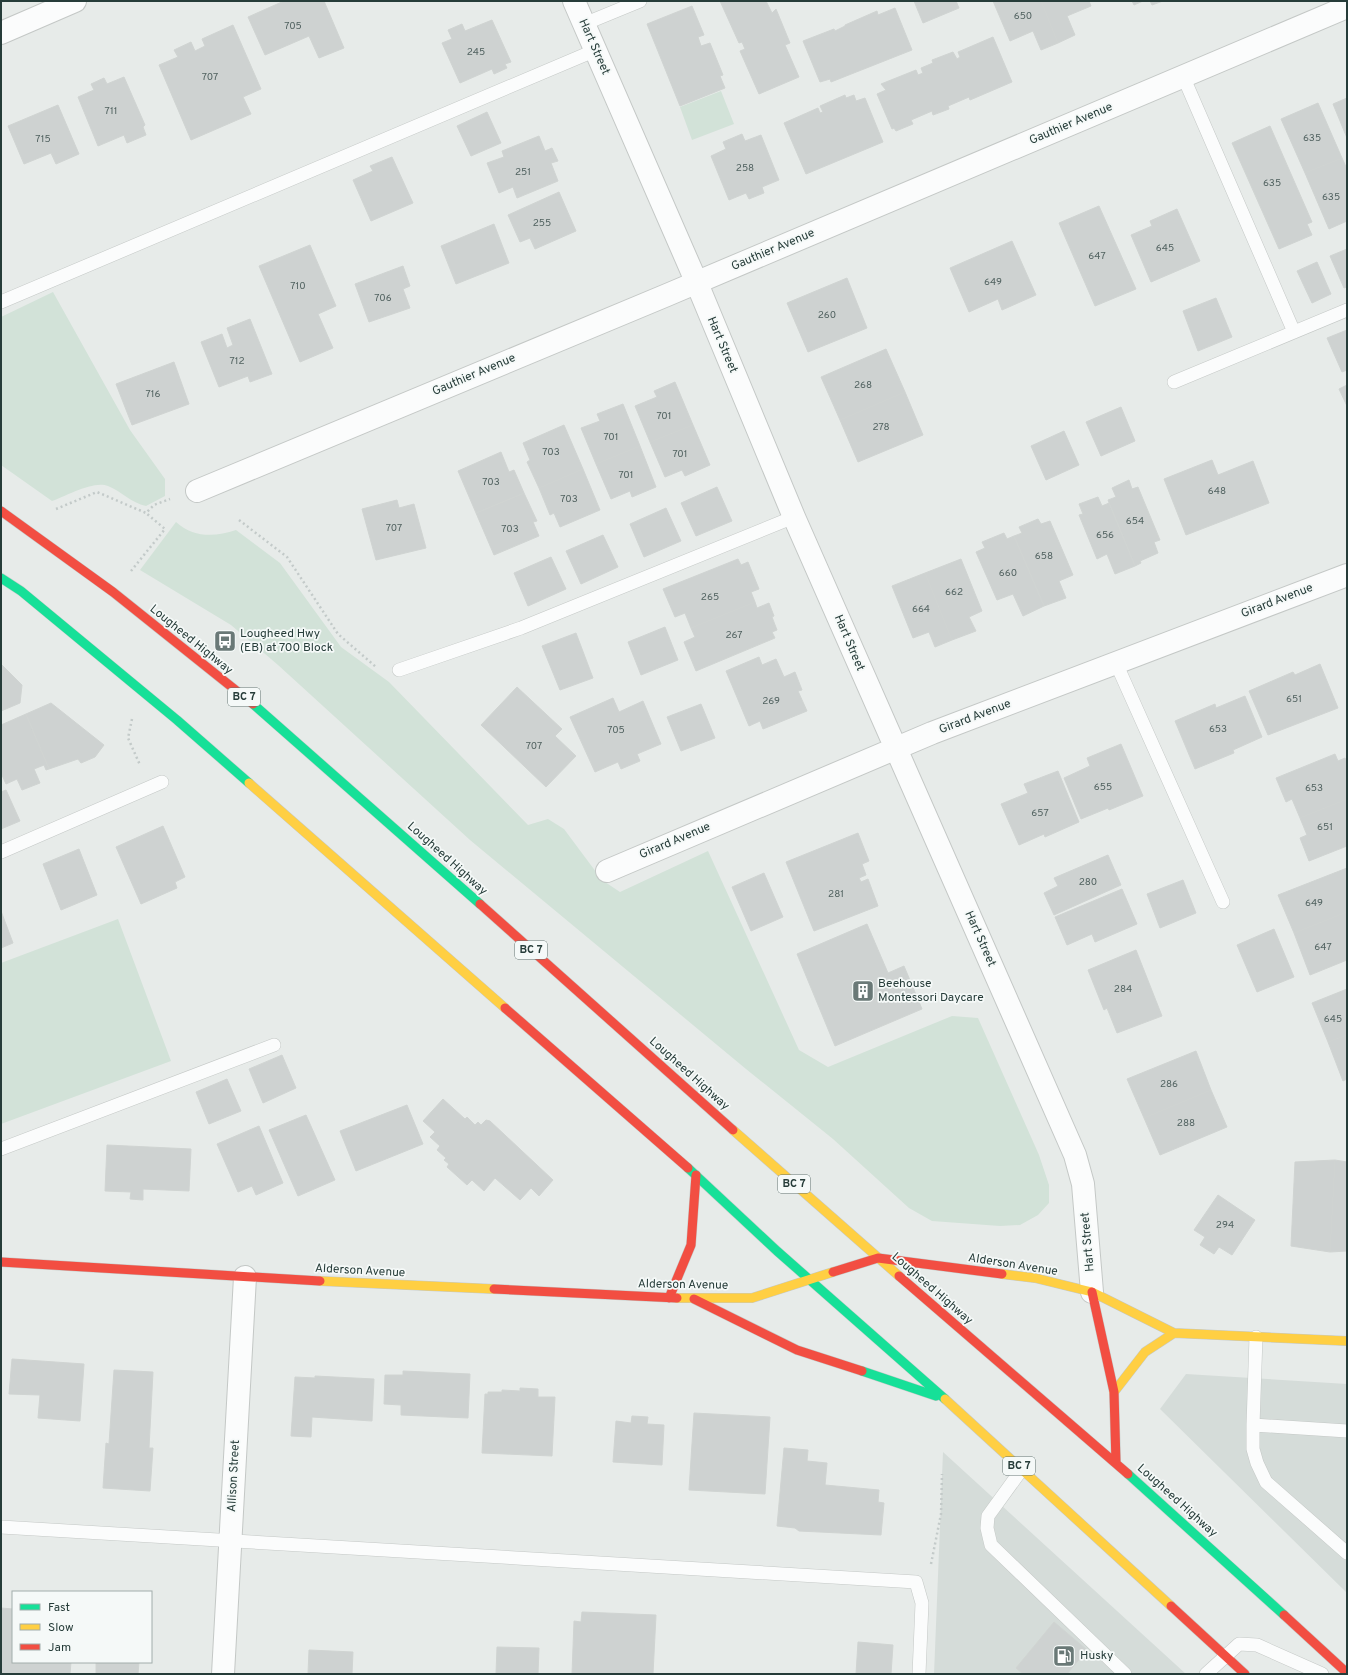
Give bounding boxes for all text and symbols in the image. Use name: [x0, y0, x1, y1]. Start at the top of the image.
house number: 650: [1014, 10, 1032, 23]
street label: Hart Street: [575, 16, 613, 78]
house number: 705: [284, 20, 302, 33]
house number: 245: [467, 46, 485, 59]
house number: 707: [202, 71, 218, 84]
street label: Gauthier Avenue: [1027, 99, 1115, 149]
house number: 711: [105, 105, 117, 118]
house number: 635: [1303, 132, 1321, 145]
house number: 715: [35, 133, 51, 146]
house number: 258: [736, 162, 754, 175]
house number: 251: [515, 166, 531, 179]
house number: 635: [1263, 177, 1281, 190]
house number: 635: [1322, 191, 1340, 204]
house number: 255: [533, 217, 551, 230]
street label: Gauthier Avenue: [729, 225, 817, 275]
house number: 645: [1156, 242, 1174, 255]
house number: 647: [1088, 250, 1106, 263]
house number: 649: [984, 276, 1002, 289]
house number: 710: [290, 280, 306, 293]
house number: 706: [374, 292, 392, 305]
house number: 260: [818, 309, 836, 322]
street label: Hart Street: [703, 314, 741, 376]
street label: Gauthier Avenue: [430, 350, 518, 400]
house number: 712: [229, 355, 245, 368]
house number: 268: [854, 379, 872, 392]
house number: 716: [145, 388, 161, 401]
house number: 701: [656, 410, 672, 423]
house number: 278: [872, 421, 890, 434]
house number: 701: [603, 431, 619, 444]
house number: 703: [542, 446, 560, 459]
house number: 701: [672, 448, 688, 461]
house number: 701: [618, 469, 634, 482]
house number: 703: [482, 476, 500, 489]
house number: 648: [1208, 485, 1226, 498]
house number: 703: [560, 493, 578, 506]
house number: 654: [1126, 515, 1144, 528]
house number: 707: [386, 522, 402, 535]
house number: 703: [501, 523, 519, 536]
house number: 656: [1096, 529, 1114, 542]
house number: 658: [1035, 550, 1053, 563]
house number: 660: [999, 567, 1017, 580]
street label: Girard Avenue: [1239, 580, 1315, 622]
house number: 662: [945, 586, 963, 599]
house number: 265: [701, 591, 719, 604]
street label: Lougheed Highway: [146, 601, 236, 679]
house number: 664: [912, 603, 930, 616]
street label: Hart Street: [830, 612, 868, 674]
place label: Lougheed Hwy (EB) at 700 Block: [240, 626, 333, 656]
bus stop icon: Lougheed Hwy (EB) at 700 Block: [212, 628, 238, 654]
house number: 267: [725, 629, 743, 642]
road number: BC 7: [228, 688, 260, 706]
house number: 651: [1286, 693, 1302, 706]
house number: 269: [762, 695, 780, 708]
street label: Girard Avenue: [937, 696, 1013, 738]
house number: 653: [1209, 723, 1227, 736]
house number: 705: [607, 724, 625, 737]
house number: 707: [526, 740, 542, 753]
house number: 655: [1094, 781, 1112, 794]
house number: 653: [1305, 782, 1323, 795]
house number: 657: [1031, 807, 1049, 820]
street label: Lougheed Highway: [404, 819, 490, 899]
street label: Girard Avenue: [637, 819, 713, 863]
house number: 651: [1317, 821, 1333, 834]
house number: 280: [1079, 876, 1097, 889]
house number: 281: [828, 888, 844, 901]
house number: 649: [1305, 897, 1323, 910]
street label: Hart Street: [961, 908, 999, 970]
road number: BC 7: [515, 941, 547, 959]
house number: 647: [1314, 941, 1332, 954]
place label: Beehouse Montessori Daycare: [878, 976, 984, 1006]
building icon: Beehouse Montessori Daycare: [850, 978, 876, 1004]
house number: 284: [1114, 983, 1132, 996]
house number: 645: [1324, 1013, 1342, 1026]
street label: Lougheed Highway: [646, 1034, 732, 1114]
house number: 286: [1160, 1078, 1178, 1091]
house number: 288: [1177, 1117, 1195, 1130]
road number: BC 7: [778, 1175, 810, 1193]
street label: Hart Street: [1077, 1212, 1099, 1272]
house number: 294: [1216, 1219, 1234, 1232]
street label: Lougheed Highway: [888, 1249, 976, 1329]
street label: Alderson Avenue: [967, 1250, 1059, 1280]
street label: Alderson Avenue: [314, 1261, 406, 1281]
street label: Alderson Avenue: [638, 1276, 728, 1294]
street label: Allison Street: [224, 1440, 244, 1512]
road number: BC 7: [1003, 1457, 1035, 1475]
street label: Lougheed Highway: [1134, 1461, 1220, 1541]
legend: [12, 1591, 152, 1663]
text: Fast: [48, 1600, 70, 1616]
text: Slow: [48, 1620, 74, 1636]
text: Jam: [48, 1640, 71, 1656]
fuel station icon: Husky: [1051, 1643, 1077, 1669]
place label: Husky: [1080, 1648, 1113, 1664]

